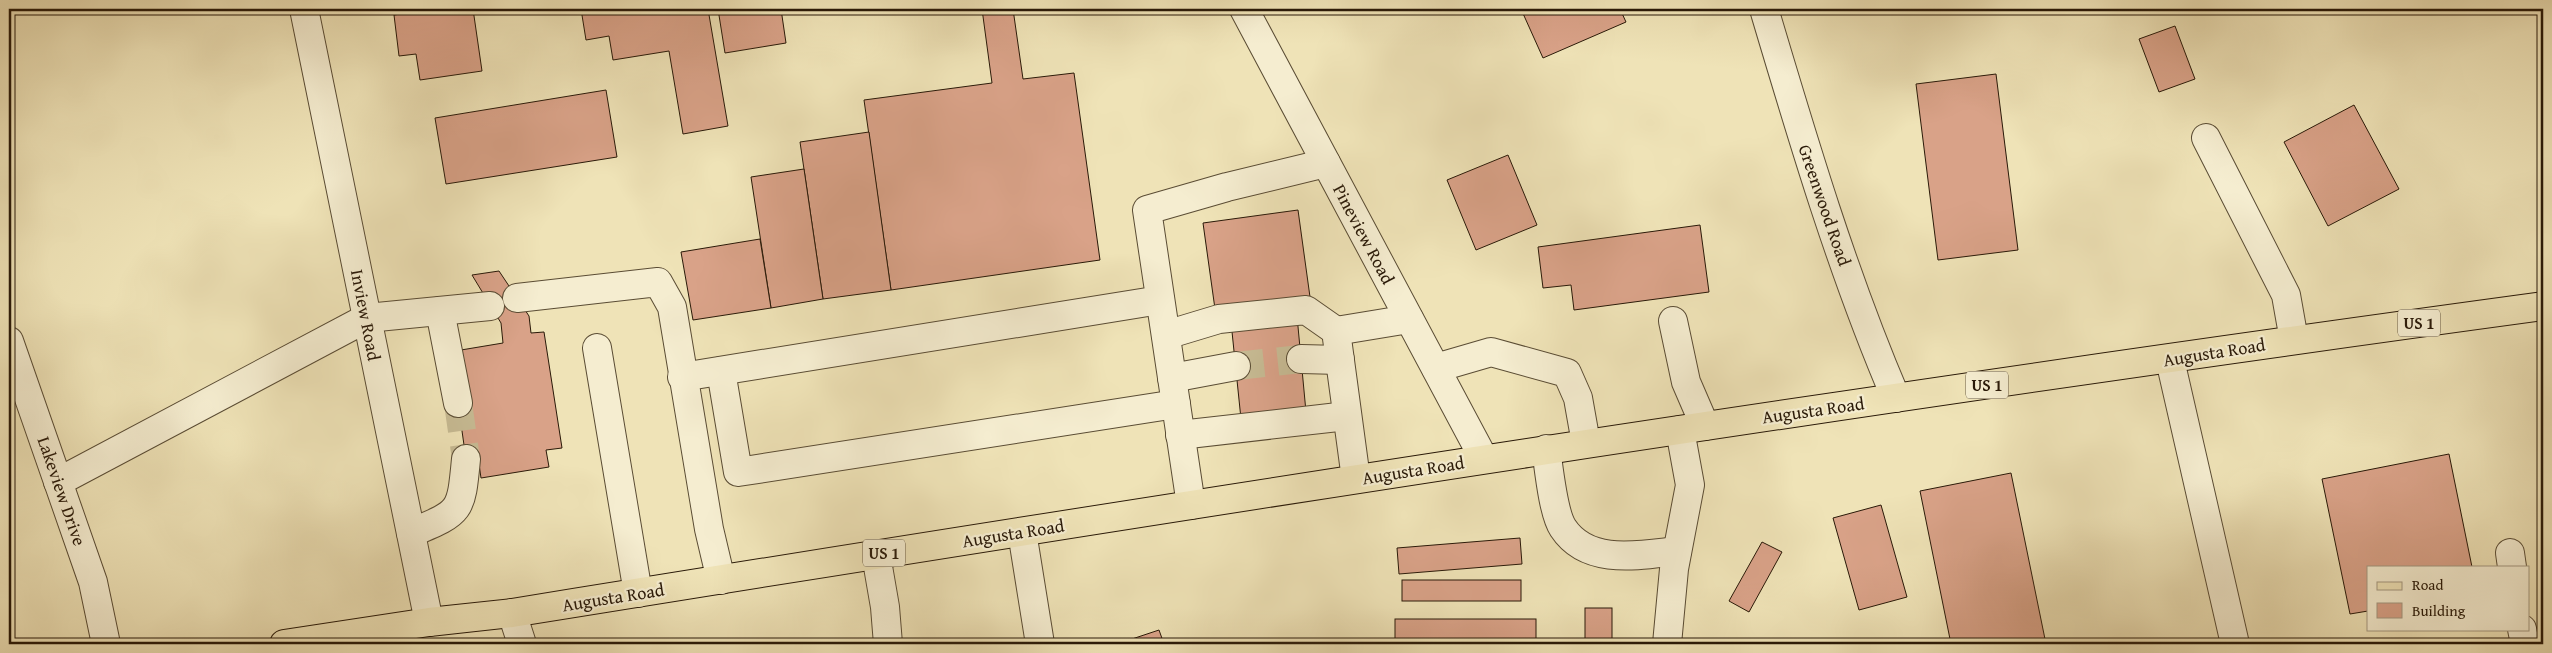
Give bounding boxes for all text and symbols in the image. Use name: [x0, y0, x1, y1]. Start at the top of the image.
street label: Greenwood Road: [1792, 141, 1859, 270]
street label: Pineview Road: [1326, 179, 1402, 289]
street label: Inview Road: [344, 267, 388, 363]
road number: US 1: [2398, 309, 2440, 336]
street label: Augusta Road: [2161, 331, 2267, 373]
road number: US 1: [1966, 372, 2008, 398]
street label: Augusta Road: [1760, 389, 1866, 431]
street label: Lakeview Drive: [31, 433, 93, 549]
street label: Augusta Road: [1360, 449, 1466, 491]
street label: Augusta Road: [960, 512, 1066, 554]
road number: US 1: [863, 540, 905, 566]
legend: [2367, 566, 2530, 630]
text: Road: [2412, 574, 2443, 595]
street label: Augusta Road: [560, 576, 666, 618]
text: Building: [2412, 600, 2466, 621]

